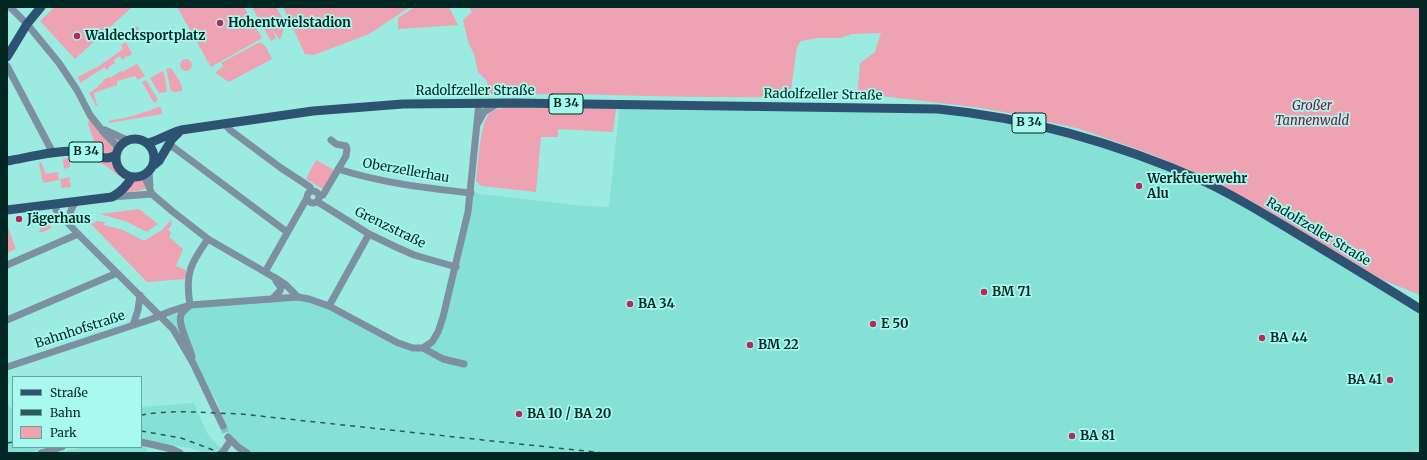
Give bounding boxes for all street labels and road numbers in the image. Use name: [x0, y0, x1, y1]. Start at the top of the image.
street label: Radolfzeller Straße: [416, 83, 534, 99]
street label: Radolfzeller Straße: [763, 86, 883, 104]
road number: B 34: [549, 94, 583, 114]
road number: B 34: [1012, 113, 1046, 133]
road number: B 34: [69, 142, 103, 162]
street label: Oberzellerhau: [361, 156, 451, 186]
street label: Radolfzeller Straße: [1263, 195, 1373, 269]
street label: Grenzstraße: [352, 204, 428, 252]
street label: Bahnhofstraße: [33, 308, 127, 352]

